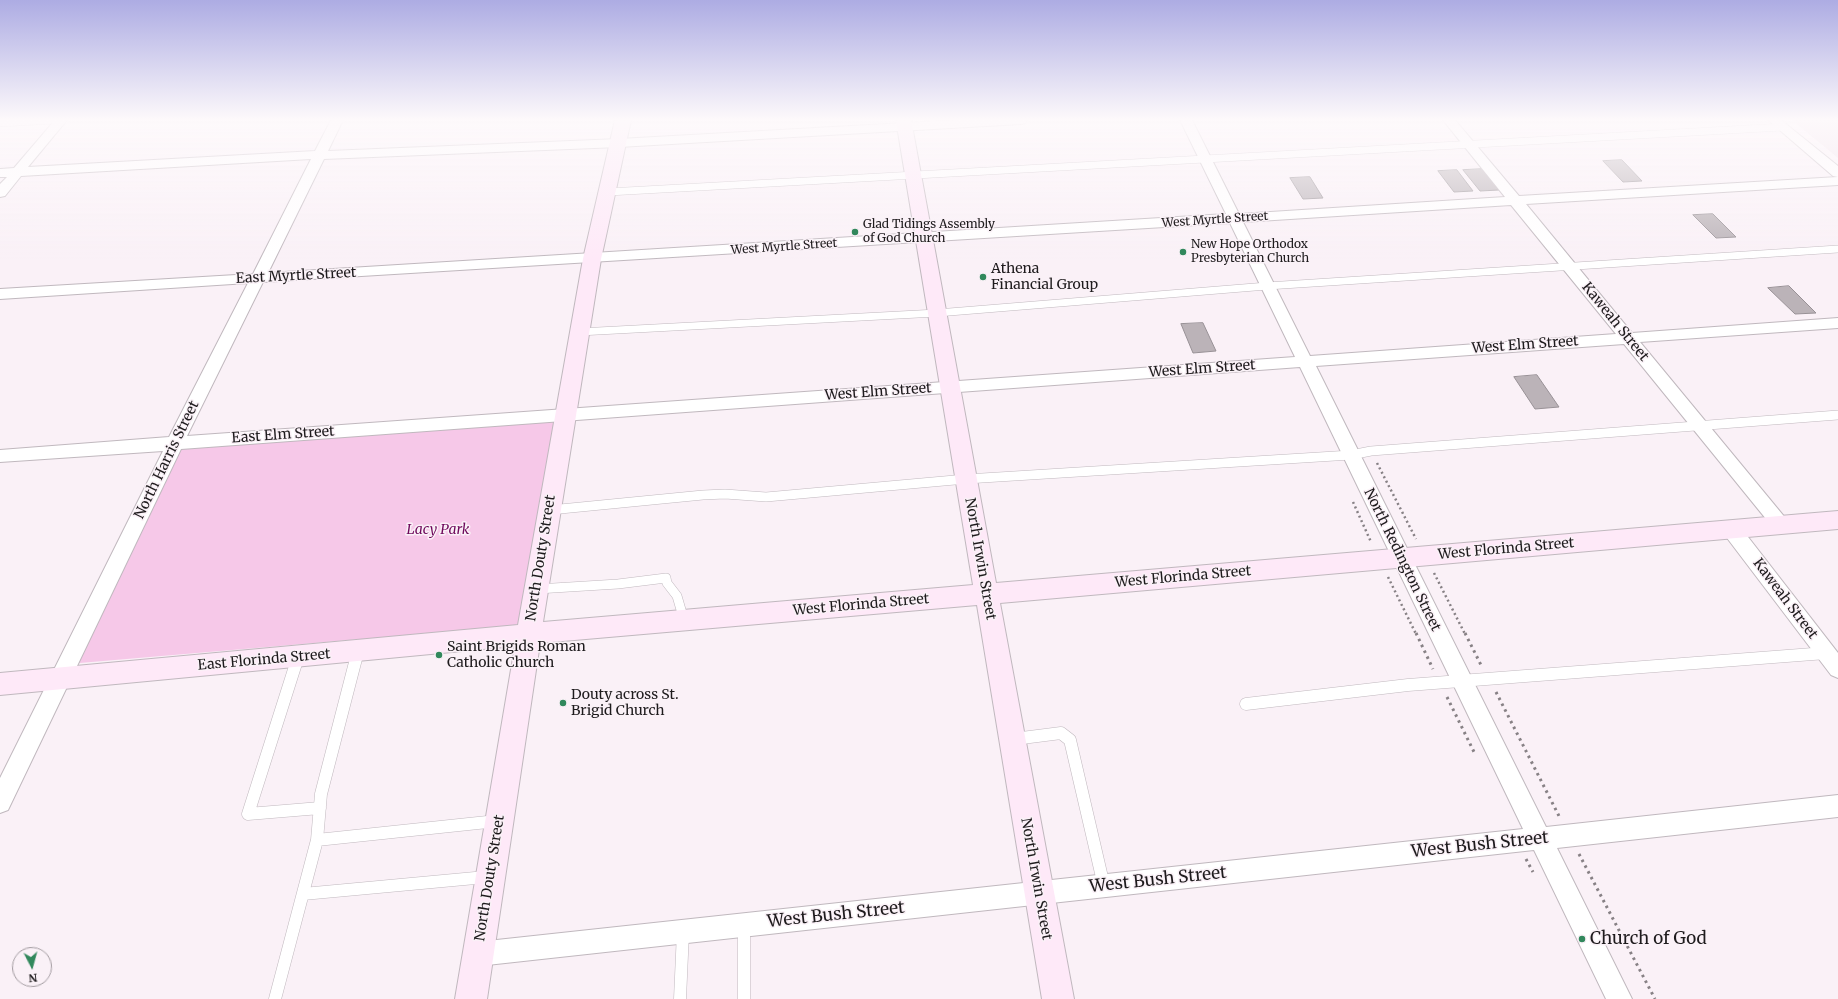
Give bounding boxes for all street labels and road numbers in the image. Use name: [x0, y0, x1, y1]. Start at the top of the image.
street label: West Myrtle Street: [1161, 209, 1269, 231]
street label: West Myrtle Street: [730, 236, 838, 258]
street label: East Myrtle Street: [235, 264, 357, 288]
street label: Kaweah Street: [1578, 279, 1652, 365]
street label: West Elm Street: [1471, 333, 1579, 357]
street label: West Elm Street: [1148, 357, 1256, 381]
street label: West Elm Street: [824, 380, 932, 404]
street label: North Harris Street: [131, 398, 203, 522]
street label: East Elm Street: [231, 423, 335, 447]
street label: North Redington Street: [1360, 486, 1444, 634]
street label: North Douty Street: [523, 494, 559, 622]
street label: North Irwin Street: [961, 497, 999, 621]
street label: West Florinda Street: [1437, 535, 1575, 563]
street label: Kaweah Street: [1749, 555, 1821, 643]
street label: West Florinda Street: [1114, 563, 1252, 591]
street label: West Florinda Street: [792, 591, 930, 619]
street label: East Florinda Street: [197, 646, 331, 674]
street label: North Douty Street: [472, 814, 508, 942]
street label: North Irwin Street: [1017, 817, 1055, 941]
street label: West Bush Street: [1410, 828, 1550, 862]
street label: West Bush Street: [1088, 863, 1228, 897]
street label: West Bush Street: [766, 898, 906, 932]

